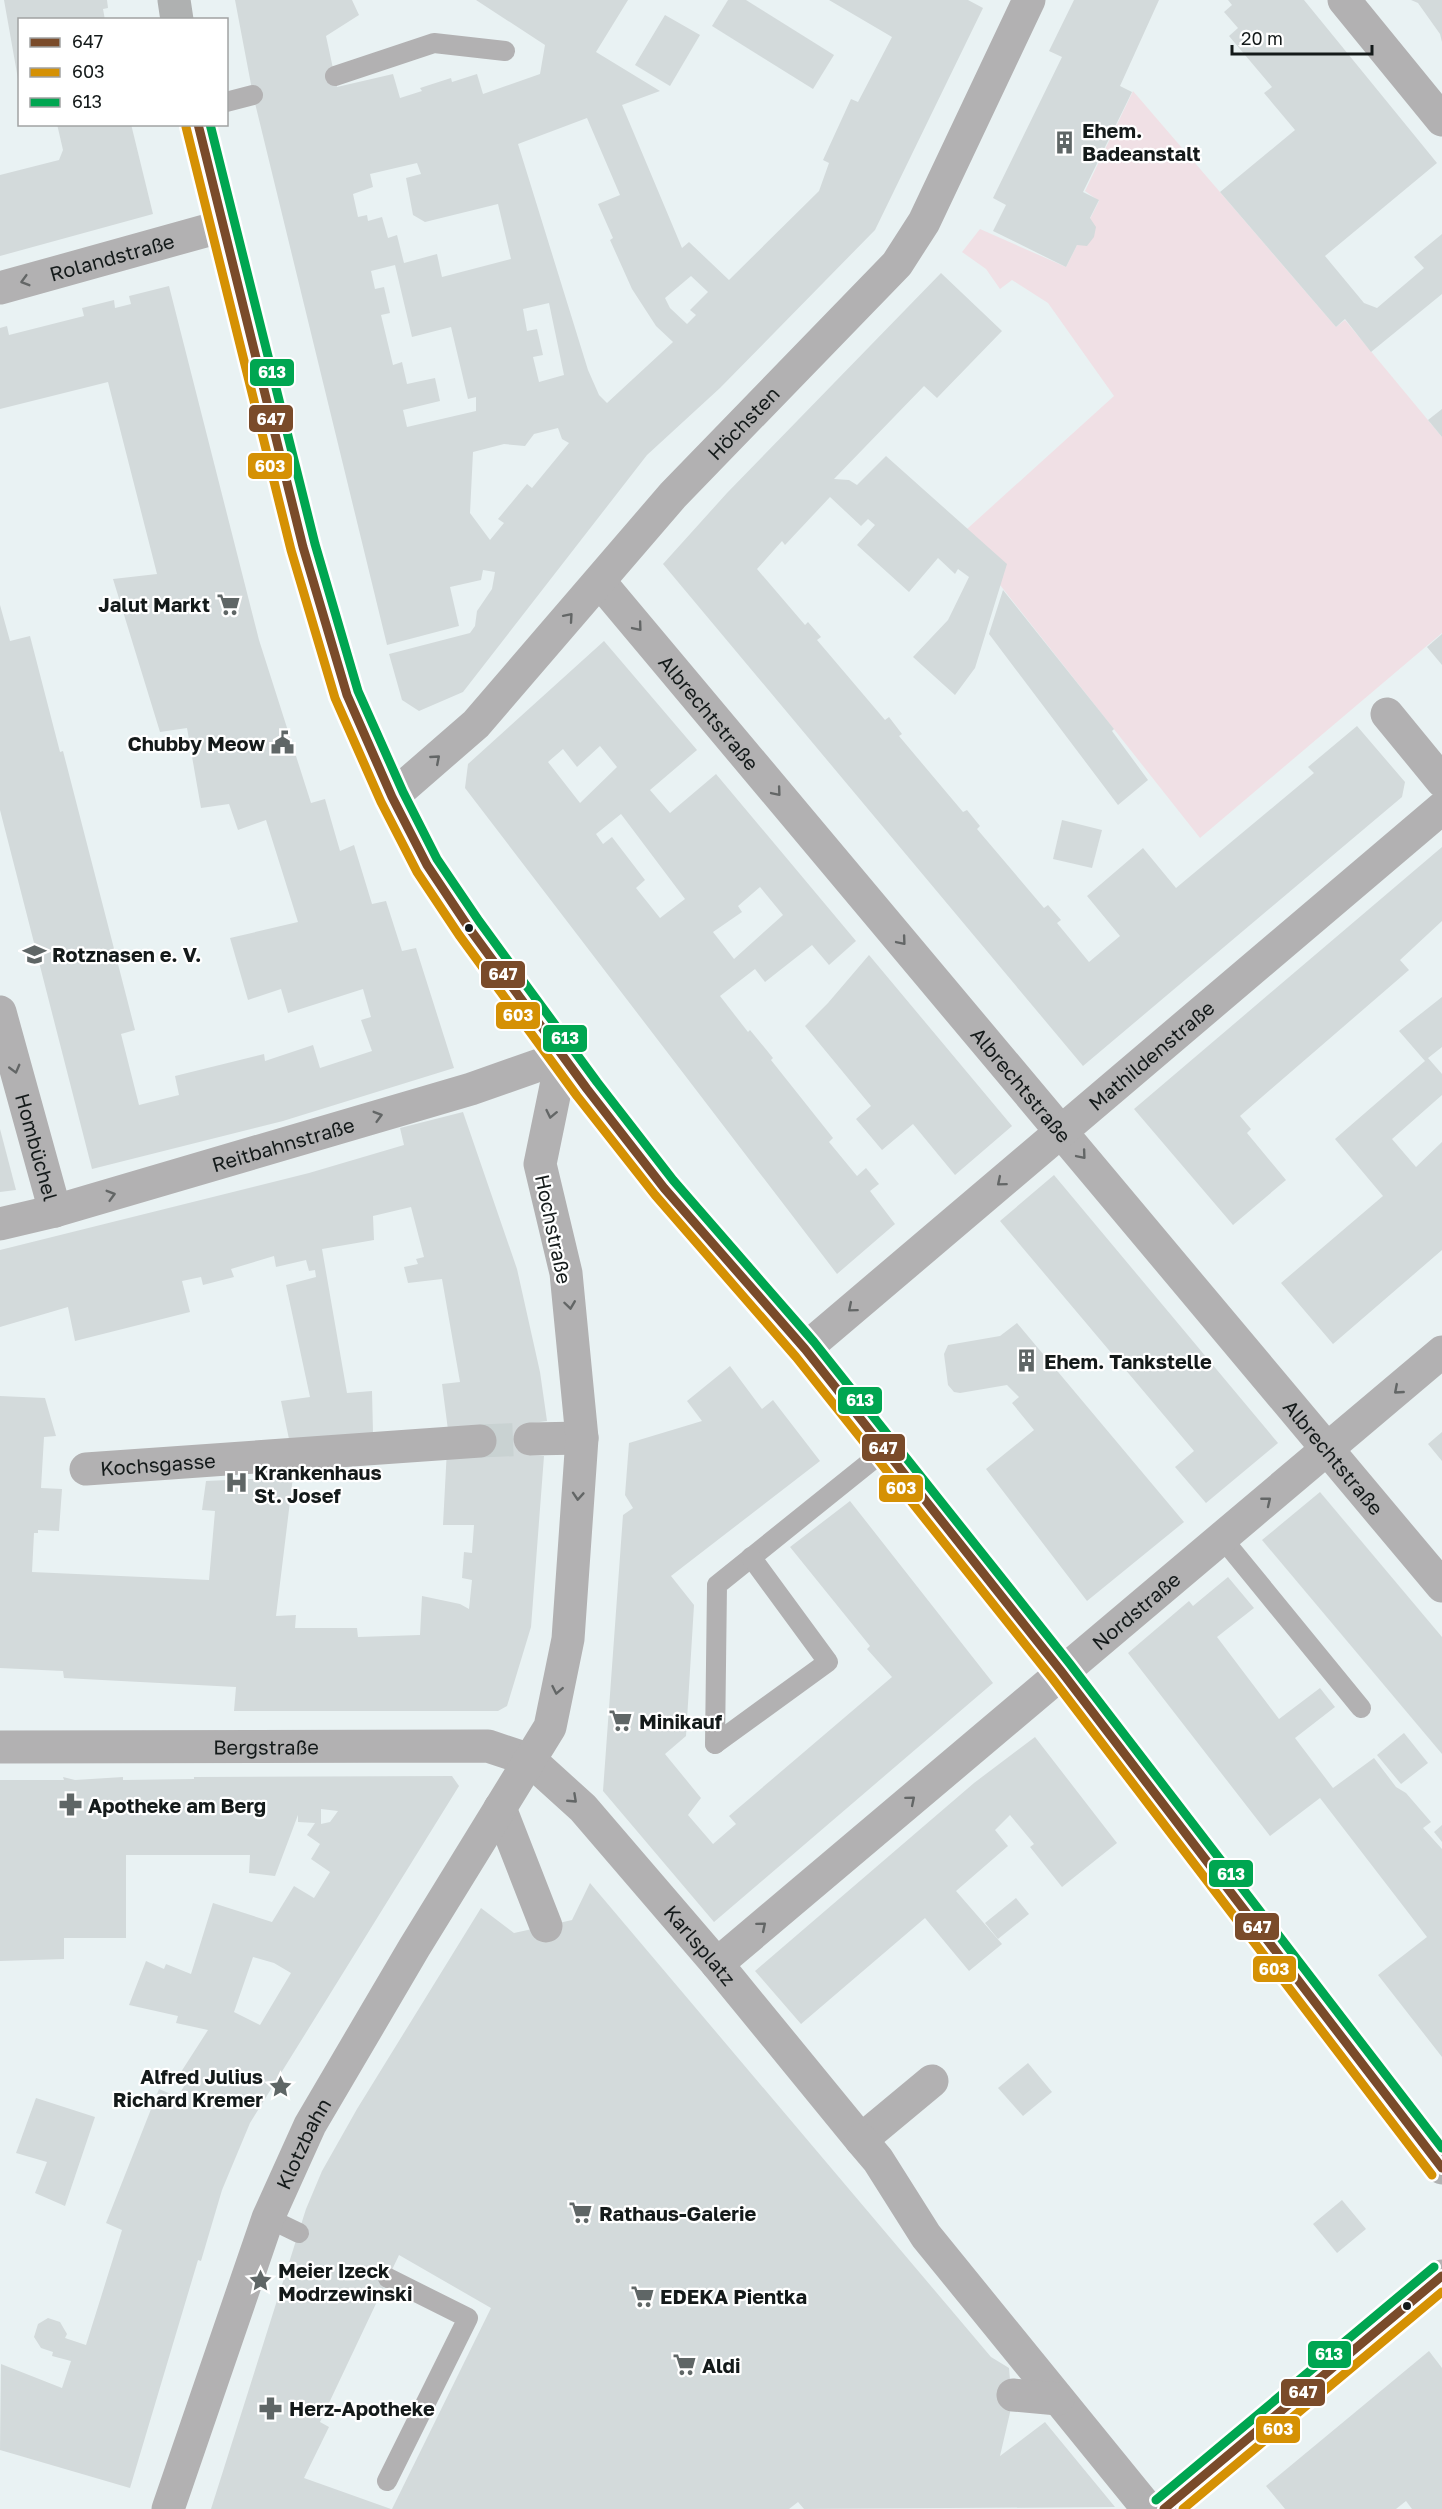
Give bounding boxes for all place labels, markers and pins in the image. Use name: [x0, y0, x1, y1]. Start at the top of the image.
place label: Ehem. Badeanstalt: [1082, 118, 1201, 165]
building icon: Ehem. Badeanstalt: [1051, 129, 1077, 155]
supermarket icon: Jalut Markt: [215, 591, 241, 617]
place label: Jalut Markt: [98, 592, 210, 616]
public building icon: Chubby Meow: [270, 730, 296, 756]
place label: Chubby Meow: [128, 731, 265, 755]
unlabelled marker: [463, 922, 475, 934]
school or university icon: Rotznasen e. V.: [21, 941, 47, 967]
place label: Rotznasen e. V.: [52, 942, 201, 966]
building icon: Ehem. Tankstelle: [1013, 1348, 1039, 1374]
place label: Ehem. Tankstelle: [1044, 1349, 1212, 1373]
place label: Krankenhaus St. Josef: [254, 1460, 382, 1507]
hospital icon: Krankenhaus St. Josef: [223, 1470, 249, 1496]
supermarket icon: Minikauf: [608, 1708, 634, 1734]
place label: Minikauf: [639, 1709, 723, 1733]
pharmacy icon: Apotheke am Berg: [57, 1792, 83, 1818]
place label: Apotheke am Berg: [88, 1793, 266, 1817]
place label: Alfred Julius Richard Kremer: [113, 2064, 263, 2111]
place icon: Alfred Julius Richard Kremer: [268, 2074, 294, 2100]
supermarket icon: Rathaus-Galerie: [568, 2200, 594, 2226]
place label: Rathaus-Galerie: [599, 2201, 757, 2225]
place label: Meier Izeck Modrzewinski: [278, 2258, 412, 2305]
place icon: Meier Izeck Modrzewinski: [247, 2268, 273, 2294]
supermarket icon: EDEKA Pientka: [629, 2283, 655, 2309]
place label: EDEKA Pientka: [660, 2284, 807, 2308]
unlabelled marker: [1401, 2300, 1413, 2312]
supermarket icon: Aldi: [671, 2352, 697, 2378]
place label: Aldi: [702, 2353, 740, 2377]
pharmacy icon: Herz-Apotheke: [258, 2395, 284, 2421]
place label: Herz-Apotheke: [289, 2396, 435, 2420]

